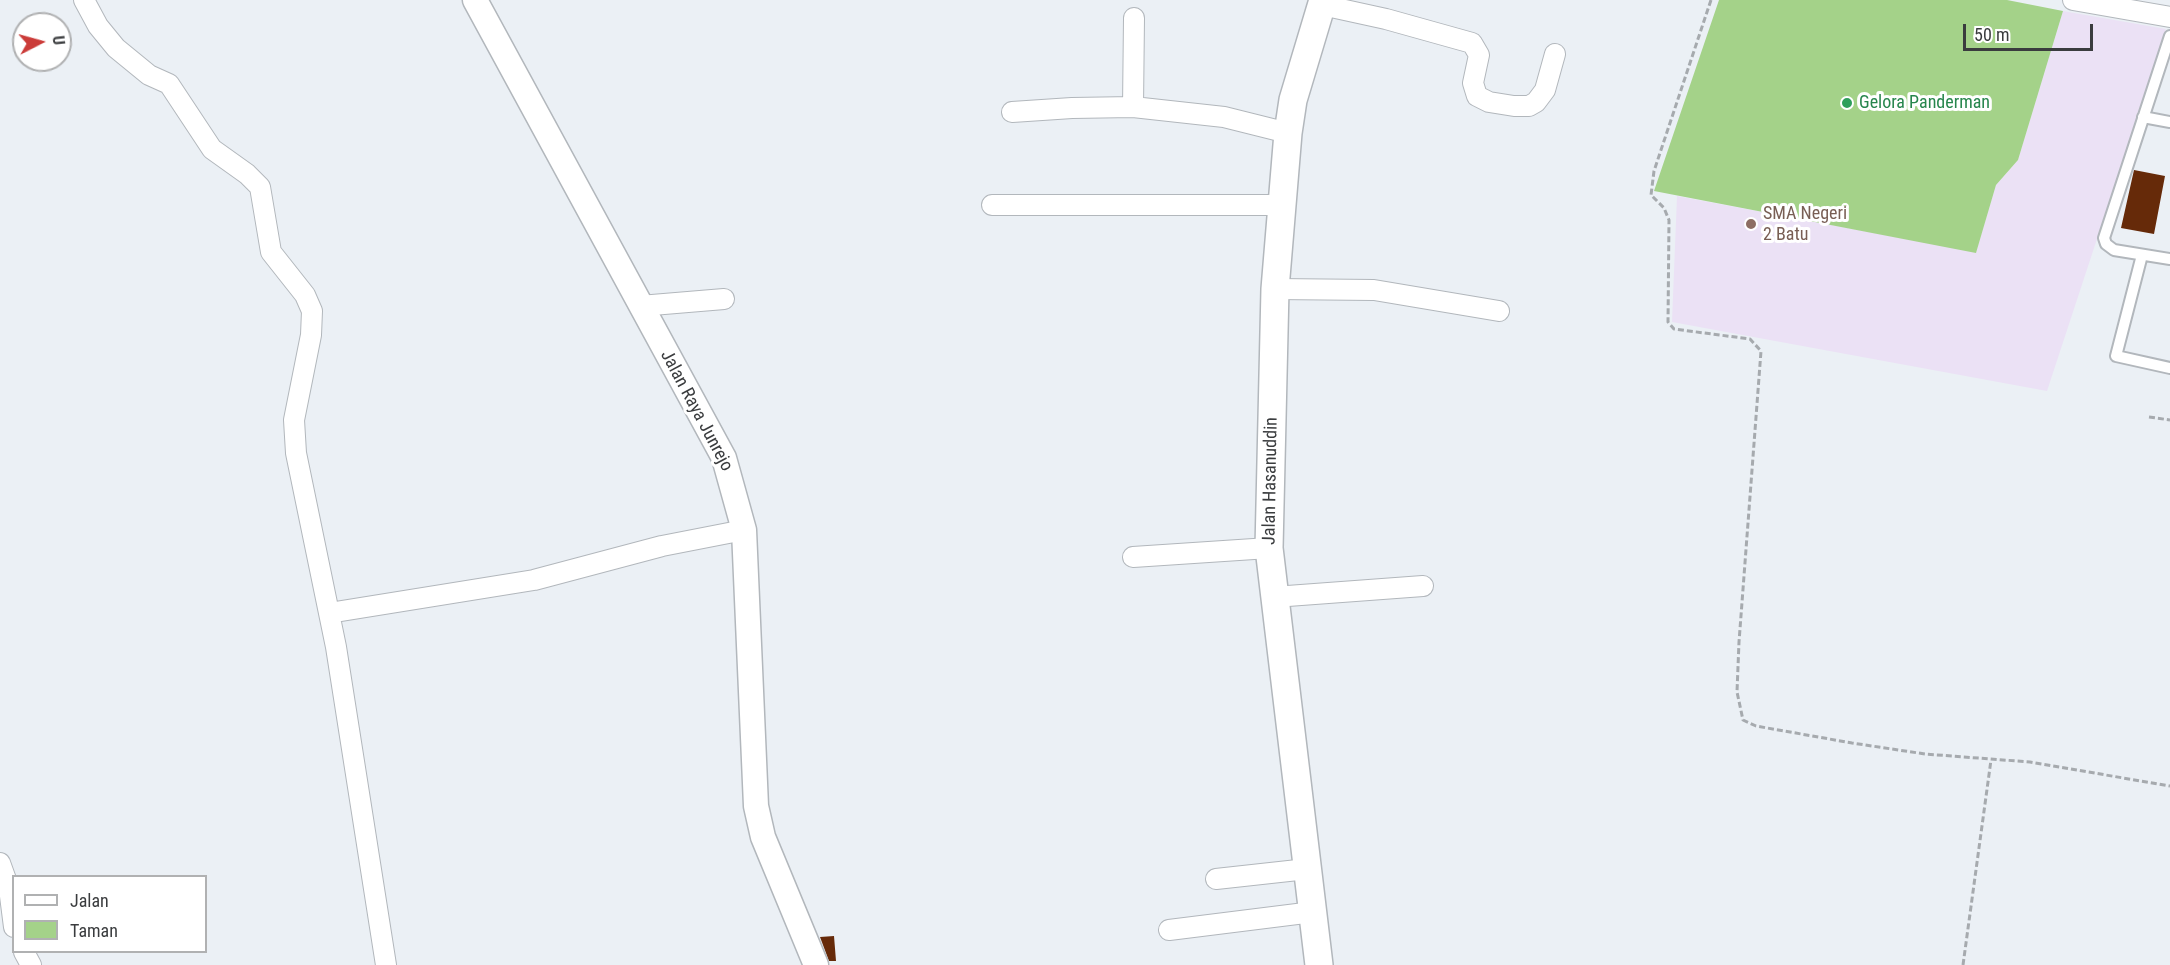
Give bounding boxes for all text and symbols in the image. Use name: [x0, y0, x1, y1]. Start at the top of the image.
north arrow: [12, 12, 72, 72]
scale bar: [1966, 12, 2096, 50]
text: 50 m: [1974, 24, 2009, 45]
text: U: [48, 35, 68, 46]
place label: Gelora Panderman: [1859, 92, 1990, 114]
marker: Gelora Panderman: [1840, 96, 1854, 110]
place label: SMA Negeri 2 Batu: [1763, 203, 1847, 246]
marker: SMA Negeri 2 Batu: [1744, 217, 1758, 231]
street label: Jalan Raya Junrejo: [655, 347, 737, 475]
street label: Jalan Hasanuddin: [1259, 417, 1283, 545]
legend: [12, 875, 207, 953]
text: Jalan: [70, 890, 109, 911]
text: Taman: [70, 920, 118, 941]

